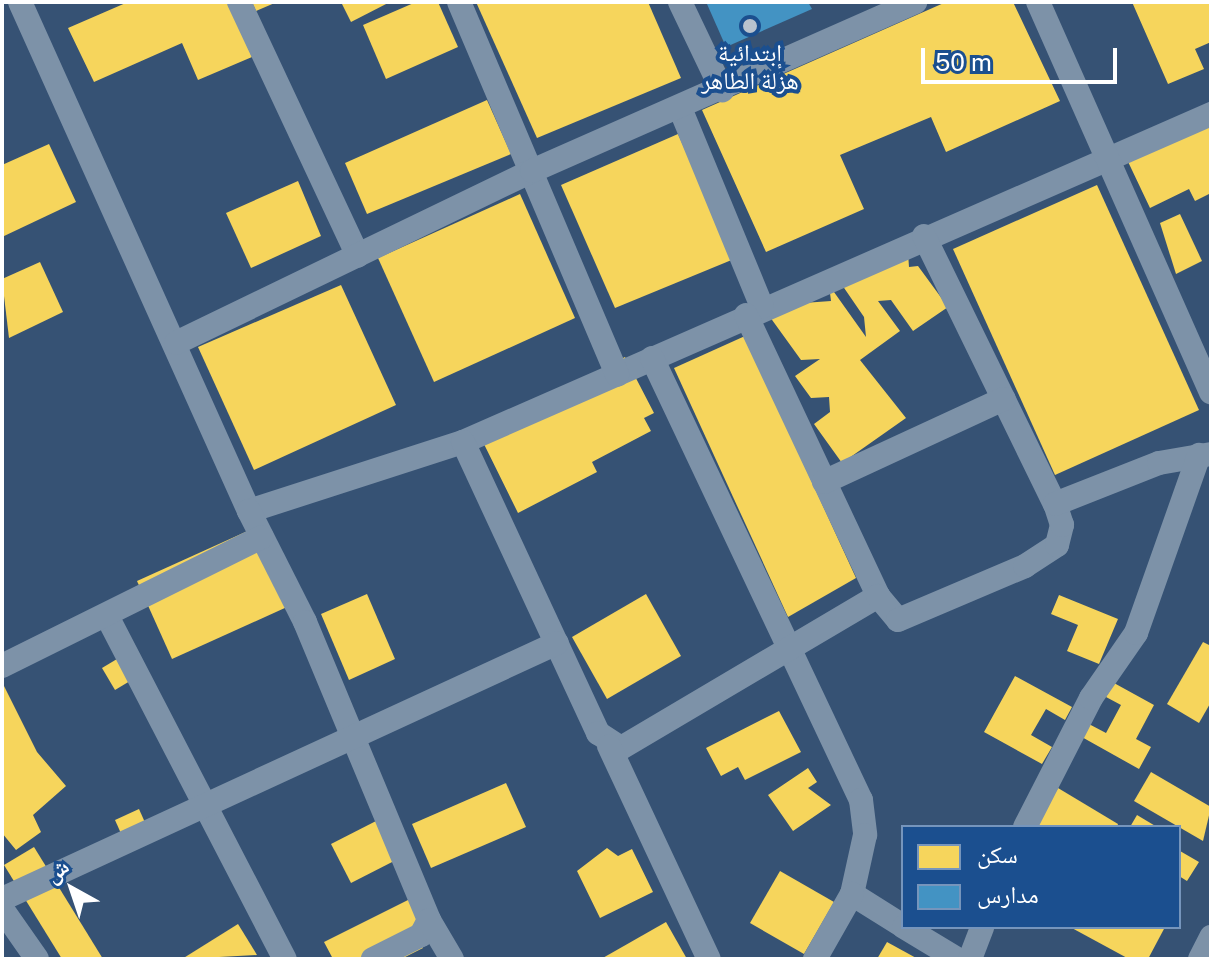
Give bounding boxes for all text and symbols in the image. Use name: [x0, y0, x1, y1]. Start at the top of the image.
marker: إبتدائية هزلة الطاهر: [741, 17, 759, 35]
scale bar: [925, 32, 1121, 82]
place label: إبتدائية هزلة الطاهر: [701, 39, 799, 95]
text: 50 m: [935, 48, 992, 76]
legend: [901, 825, 1181, 929]
text: سكن: [977, 840, 1018, 868]
north arrow: [32, 849, 112, 929]
text: ش: [39, 853, 74, 888]
text: مدارس: [977, 880, 1039, 908]

